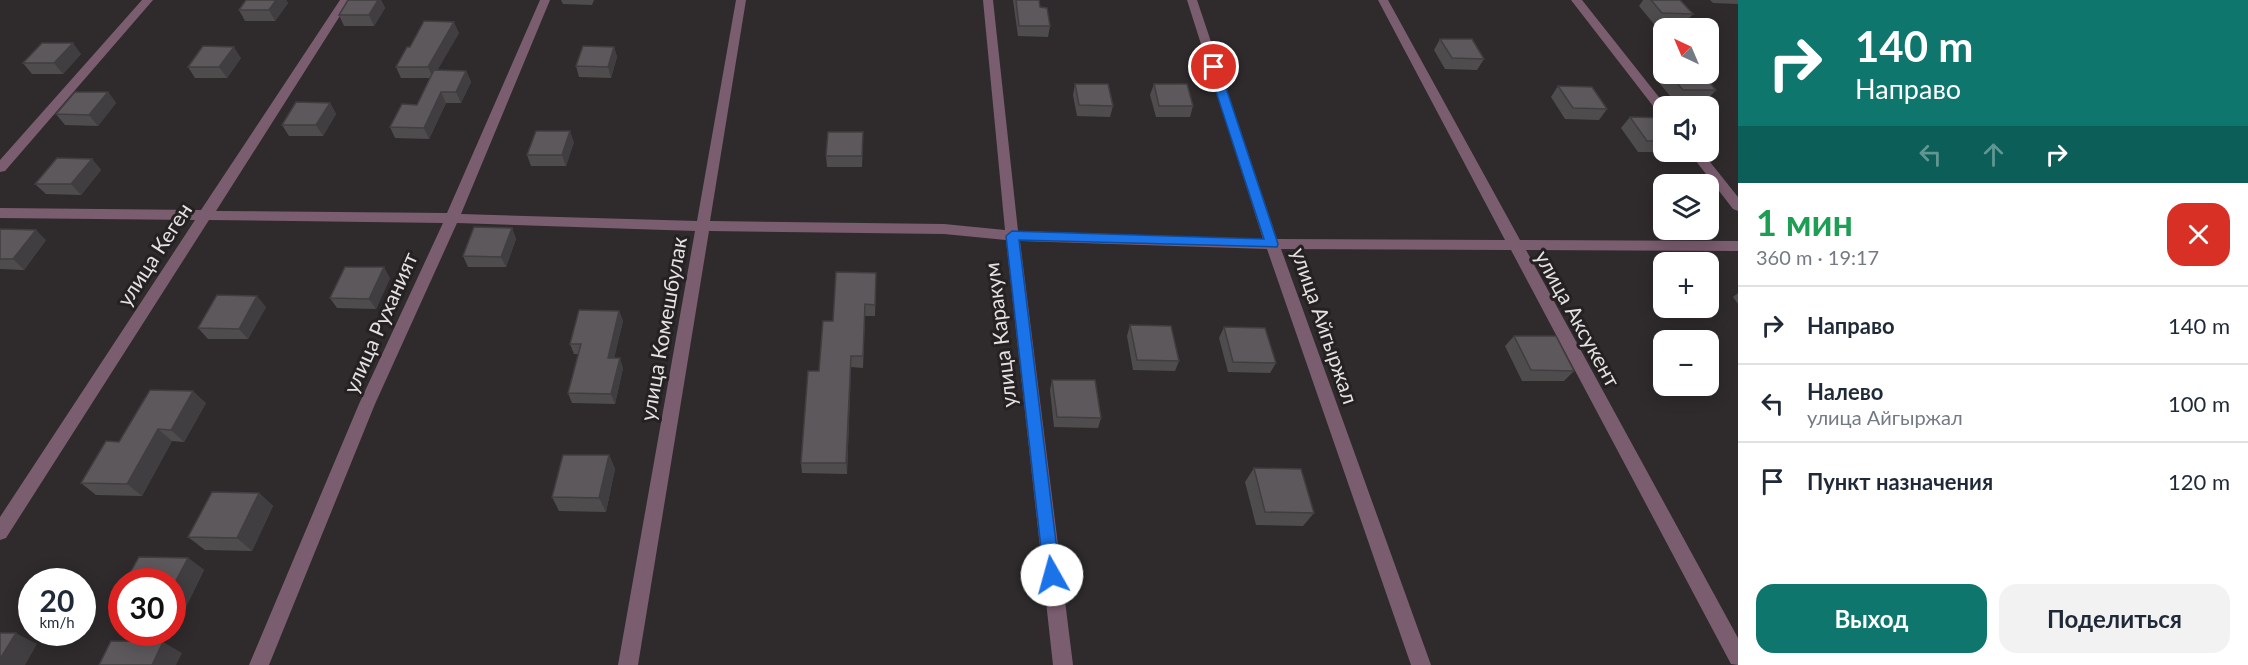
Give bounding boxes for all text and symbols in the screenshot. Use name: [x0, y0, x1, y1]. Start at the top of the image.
north arrow: [1653, 18, 1719, 84]
map controls: [1653, 18, 1719, 396]
text: 140 m: [1855, 21, 1973, 71]
icon: right: [1756, 24, 1834, 102]
pin: [1188, 41, 1239, 92]
icon: arrive: [1197, 50, 1230, 83]
text: Направо: [1855, 72, 1961, 105]
button: sound: [1653, 96, 1719, 162]
icon: left: [1914, 138, 1947, 171]
icon: ahead: [1977, 138, 2010, 171]
icon: right: [2040, 138, 2073, 171]
button: layers: [1653, 174, 1719, 240]
street label: улица Кеген: [111, 198, 196, 311]
text: 1 мин: [1756, 200, 1853, 244]
button: close: [2167, 203, 2230, 266]
street label: улица Комешбулак: [634, 235, 691, 423]
street label: улица Айгыржал: [1287, 244, 1364, 407]
text: 360 m · 19:17: [1756, 245, 1879, 269]
street label: улица Аксукент: [1530, 246, 1626, 391]
street label: улица Руханият: [337, 248, 422, 397]
button: +: [1653, 252, 1719, 318]
street label: улица Каракум: [978, 261, 1021, 409]
icon: right: [1756, 309, 1789, 342]
text: Направо: [1807, 312, 1895, 339]
text: 140 m: [2168, 312, 2230, 339]
button: −: [1653, 330, 1719, 396]
text: Налево: [1807, 378, 1883, 405]
icon: left: [1756, 387, 1789, 420]
text: 100 m: [2168, 390, 2230, 417]
text: улица Айгыржал: [1807, 405, 1963, 429]
icon: arrive: [1756, 465, 1789, 498]
text: Пункт назначения: [1807, 468, 1993, 495]
text: 120 m: [2168, 468, 2230, 495]
position arrow: [1020, 543, 1084, 607]
speed limit sign: 30: [108, 568, 186, 646]
text: 20: [40, 582, 74, 618]
button: Выход: [1756, 584, 1987, 653]
button: Поделиться: [1999, 584, 2230, 653]
text: km/h: [39, 613, 75, 631]

